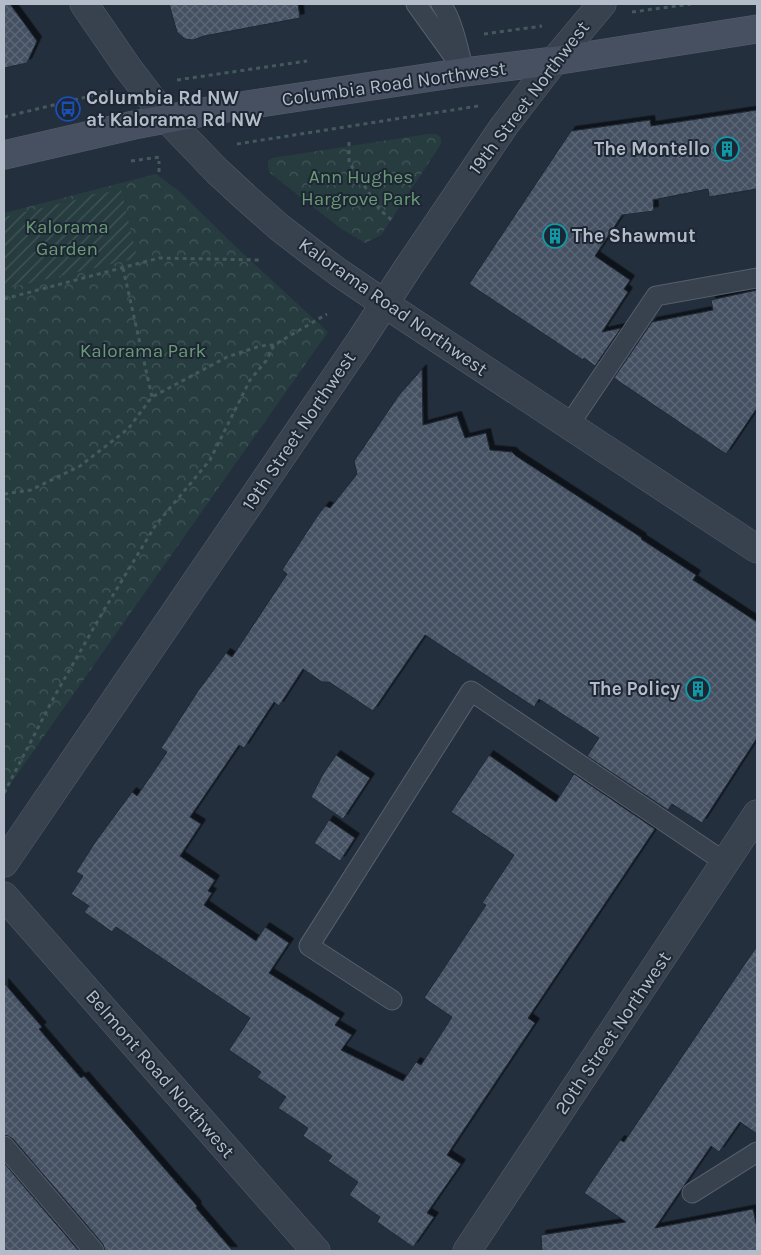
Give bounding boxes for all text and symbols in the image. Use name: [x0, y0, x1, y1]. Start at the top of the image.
street label: 19th Street Northwest: [464, 17, 594, 179]
street label: Columbia Road Northwest: [280, 57, 508, 111]
place label: Columbia Rd NW at Kalorama Rd NW: [86, 87, 262, 131]
bus stop icon: Columbia Rd NW at Kalorama Rd NW: [55, 96, 81, 122]
building icon: The Montello: [714, 136, 740, 162]
place label: The Montello: [594, 138, 710, 160]
park label: Ann Hughes Hargrove Park: [301, 166, 421, 210]
park label: Kalorama Garden: [25, 216, 109, 260]
building icon: The Shawmut: [542, 223, 568, 249]
place label: The Shawmut: [572, 225, 696, 247]
street label: Kalorama Road Northwest: [294, 233, 492, 381]
park label: Kalorama Park: [80, 340, 206, 362]
street label: 19th Street Northwest: [238, 347, 360, 515]
building icon: The Policy: [685, 676, 711, 702]
place label: The Policy: [590, 678, 680, 700]
street label: 20th Street Northwest: [550, 947, 676, 1119]
street label: Belmont Road Northwest: [81, 985, 239, 1163]

